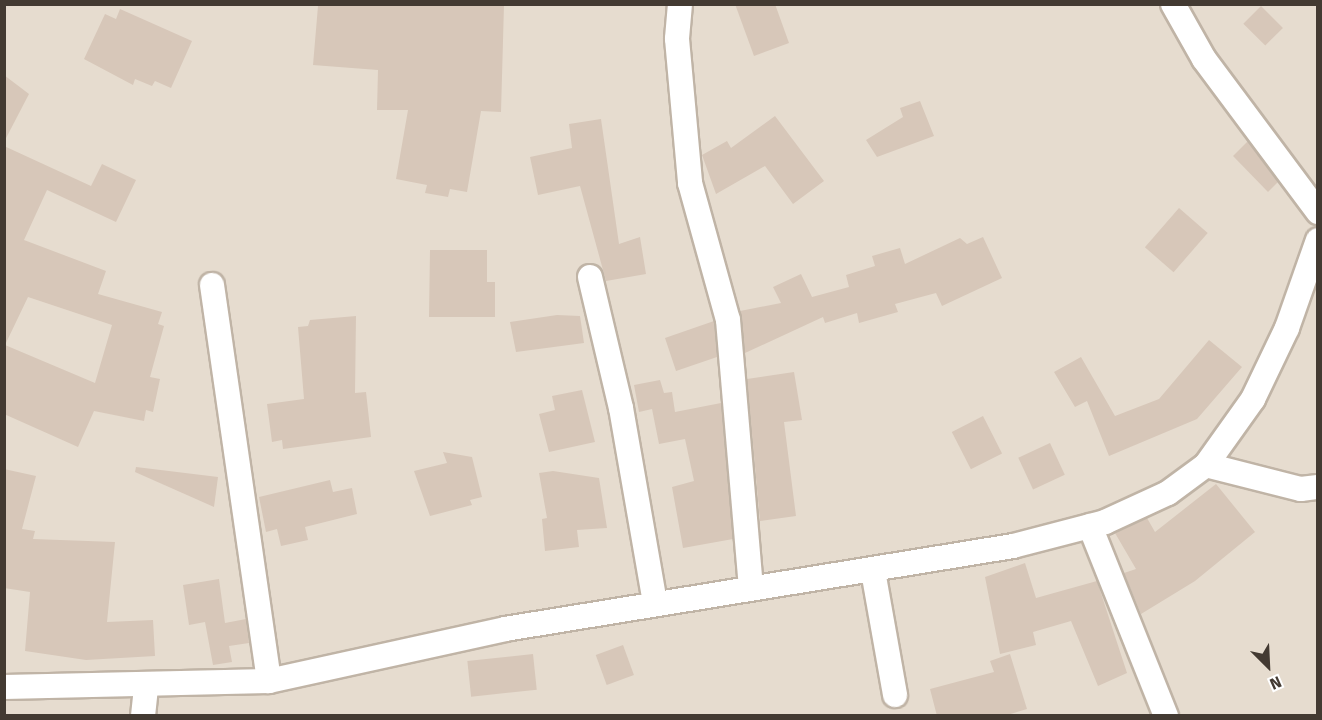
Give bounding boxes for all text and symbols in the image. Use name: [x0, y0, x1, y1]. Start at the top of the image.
north arrow: [1238, 636, 1298, 696]
text: N: [1267, 672, 1284, 694]

